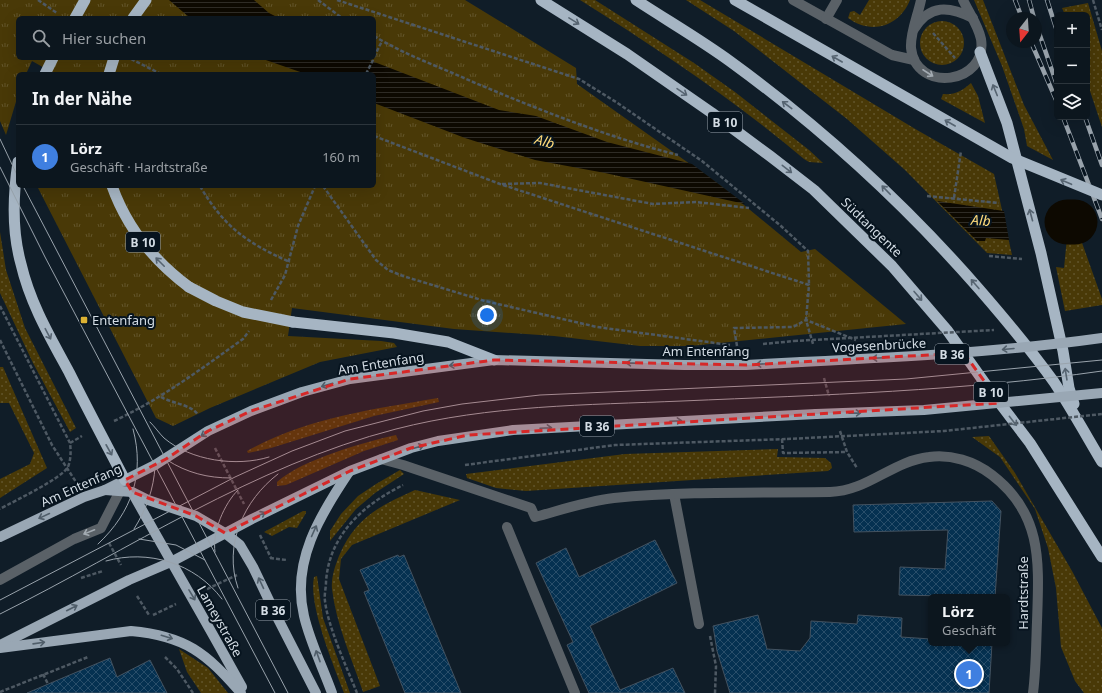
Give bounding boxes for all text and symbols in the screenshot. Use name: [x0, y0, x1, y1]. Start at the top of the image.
north arrow: [1006, 12, 1042, 48]
map controls: [1054, 12, 1090, 120]
button: +: [1054, 12, 1090, 48]
search box: [16, 16, 376, 60]
one-way arrow: [568, 17, 579, 25]
icon: search: [30, 27, 52, 49]
text: Hier suchen: [62, 28, 146, 48]
button: −: [1054, 48, 1090, 84]
one-way arrow: [831, 54, 843, 62]
one-way arrow: [922, 69, 933, 77]
button: layers: [1054, 84, 1090, 120]
one-way arrow: [991, 85, 999, 97]
text: In der Nähe: [32, 87, 132, 110]
one-way arrow: [676, 88, 687, 96]
one-way arrow: [782, 101, 793, 109]
road number: B 10: [708, 112, 742, 132]
one-way arrow: [944, 119, 956, 127]
water label: Alb: [532, 129, 557, 153]
text: Lörz: [70, 138, 102, 158]
text: 1: [41, 148, 49, 166]
text: 160 m: [322, 148, 360, 166]
text: Geschäft · Hardtstraße: [70, 158, 208, 176]
one-way arrow: [782, 165, 793, 173]
one-way arrow: [1060, 177, 1072, 185]
one-way arrow: [881, 185, 891, 195]
street label: Südtangente: [837, 193, 907, 261]
one-way arrow: [1027, 209, 1034, 222]
water label: Alb: [970, 210, 991, 230]
road number: B 10: [126, 232, 160, 252]
one-way arrow: [155, 257, 165, 267]
one-way arrow: [970, 279, 979, 290]
one-way arrow: [913, 290, 922, 301]
your location: [477, 305, 497, 325]
place label: Entenfang: [92, 311, 155, 329]
marker: Entenfang: [79, 315, 89, 325]
one-way arrow: [45, 328, 53, 340]
street label: Vogesenbrücke: [831, 334, 927, 356]
street label: Am Entenfang: [663, 342, 749, 360]
road number: B 36: [935, 344, 969, 364]
one-way arrow: [1002, 346, 1015, 353]
street label: Am Entenfang: [337, 347, 425, 379]
one-way arrow: [872, 355, 885, 362]
one-way arrow: [626, 360, 639, 367]
one-way arrow: [449, 361, 462, 369]
one-way arrow: [756, 361, 769, 368]
one-way arrow: [1062, 368, 1070, 381]
one-way arrow: [321, 382, 334, 389]
road number: B 10: [974, 382, 1008, 402]
one-way arrow: [848, 409, 861, 416]
road number: B 36: [580, 416, 614, 436]
one-way arrow: [1009, 416, 1018, 427]
one-way arrow: [669, 418, 682, 425]
one-way arrow: [539, 425, 552, 432]
one-way arrow: [200, 429, 212, 437]
one-way arrow: [106, 443, 113, 455]
one-way arrow: [411, 443, 424, 450]
street label: Am Entenfang: [38, 459, 124, 511]
one-way arrow: [254, 511, 266, 518]
one-way arrow: [38, 513, 50, 520]
one-way arrow: [311, 526, 318, 538]
one-way arrow: [84, 529, 96, 537]
street label: Hardtstraße: [1014, 556, 1032, 630]
one-way arrow: [257, 577, 264, 589]
street label: Lameystraße: [193, 582, 247, 660]
one-way arrow: [188, 589, 196, 601]
popup: [928, 594, 1010, 646]
road number: B 36: [256, 600, 290, 620]
text: Lörz: [942, 601, 974, 621]
one-way arrow: [66, 604, 78, 612]
text: Geschäft: [942, 621, 996, 639]
one-way arrow: [160, 634, 173, 641]
one-way arrow: [32, 639, 45, 647]
one-way arrow: [314, 651, 322, 663]
pin: 1: [956, 659, 982, 689]

